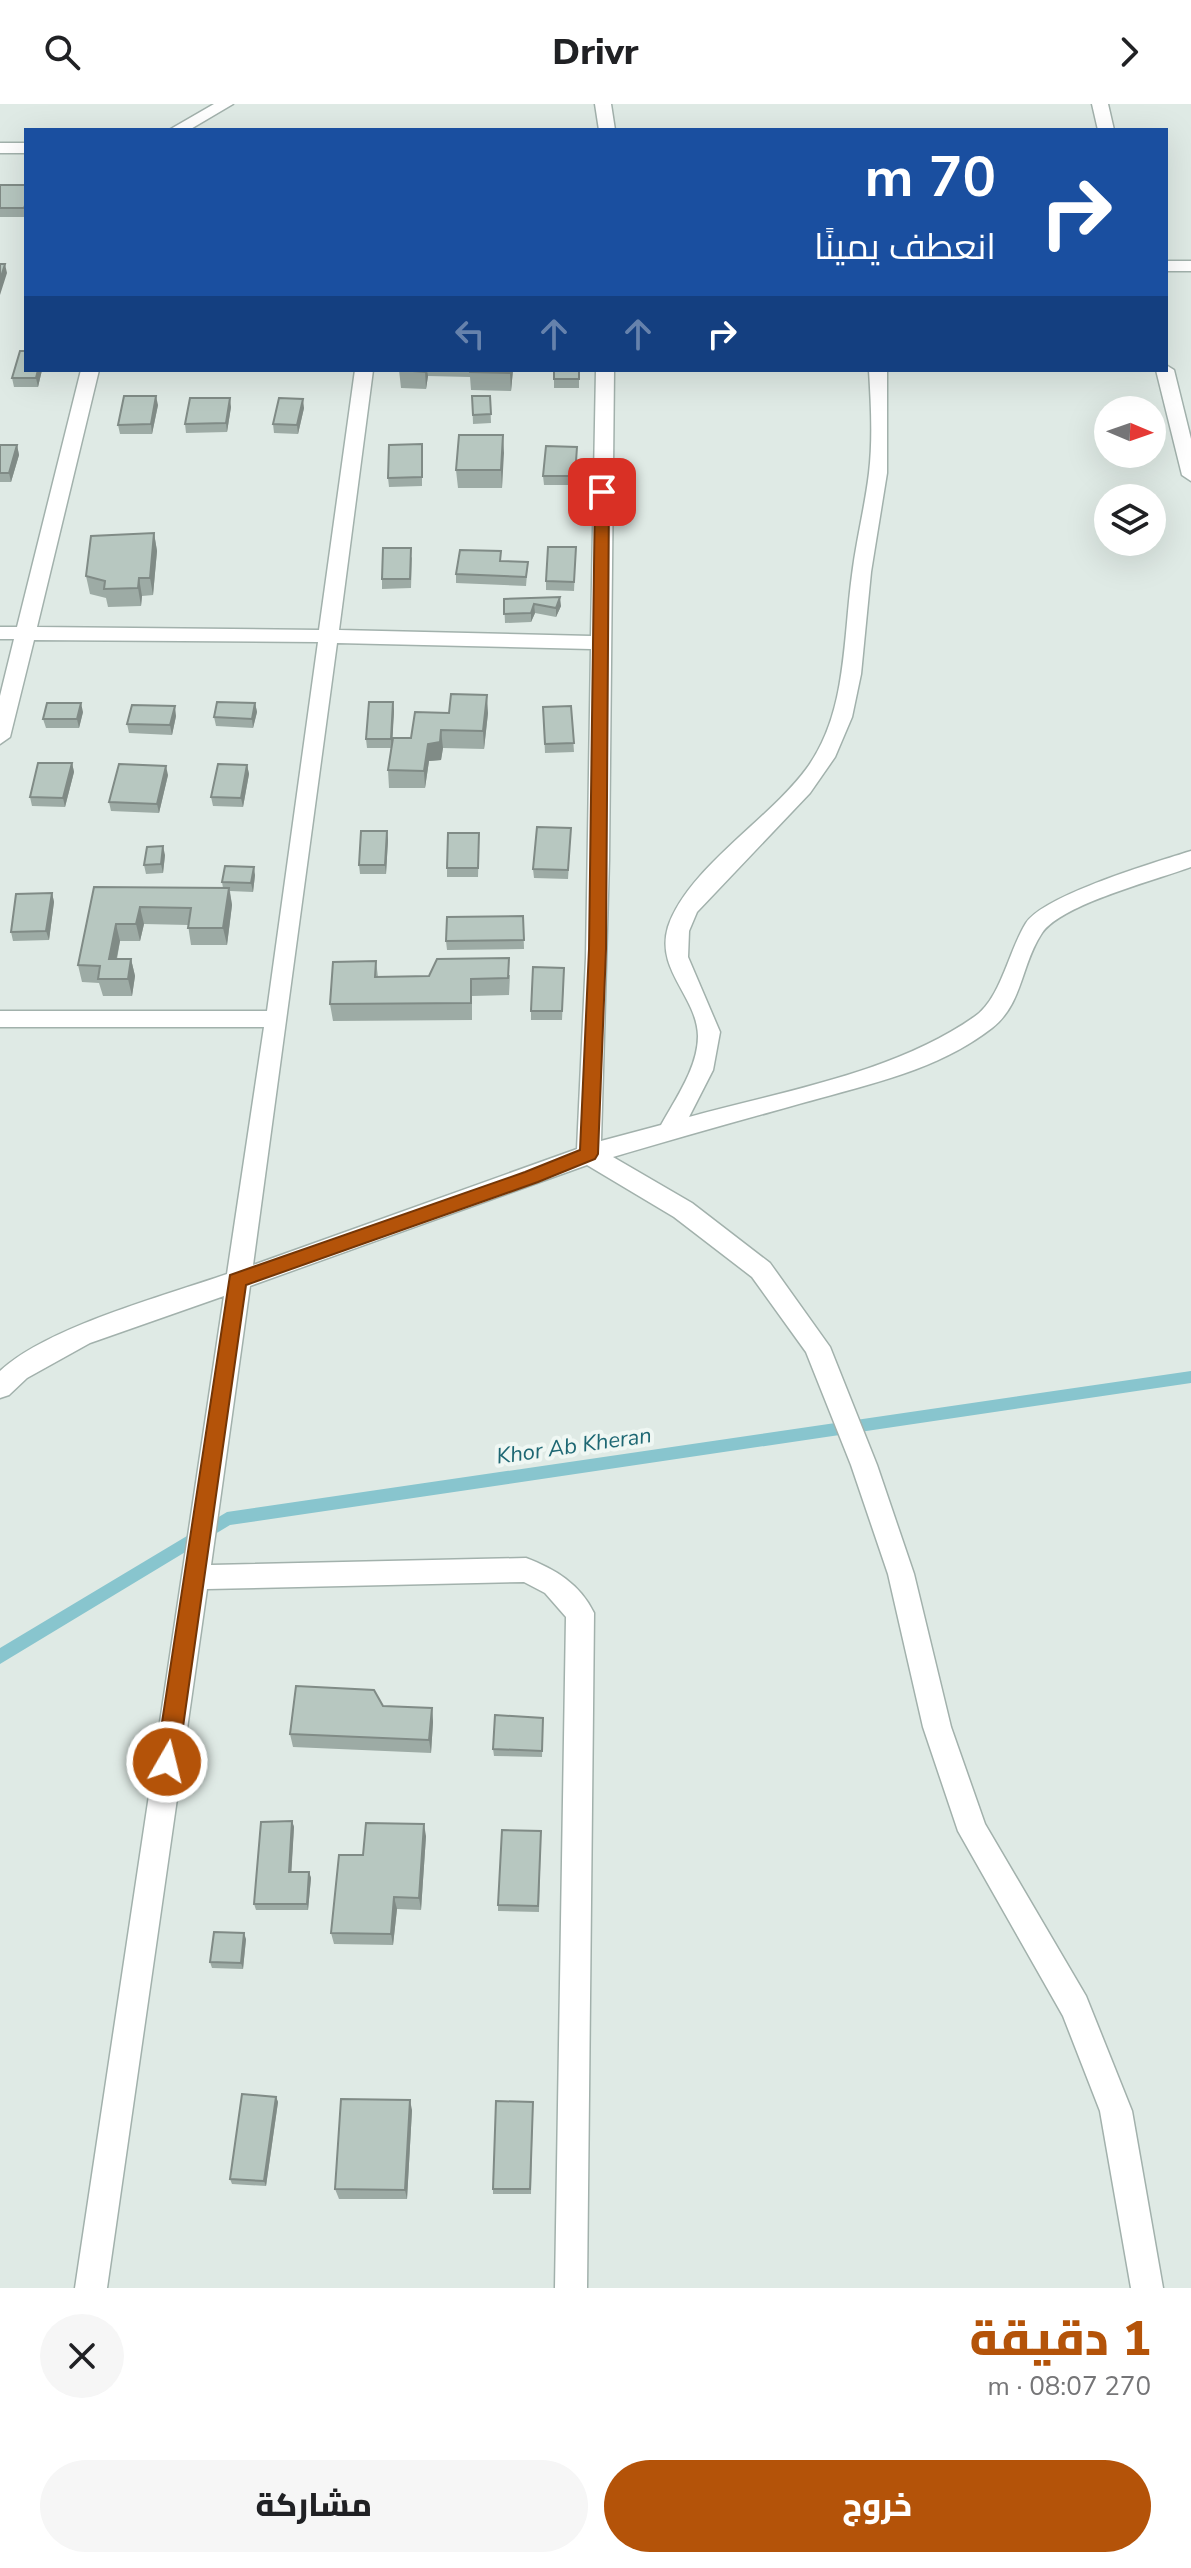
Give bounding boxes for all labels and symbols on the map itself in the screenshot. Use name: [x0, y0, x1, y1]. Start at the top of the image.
north arrow: [1094, 396, 1166, 468]
pin: [568, 458, 636, 526]
water label: Khor Ab Kheran: [494, 1420, 654, 1472]
position arrow: [125, 1720, 209, 1804]

